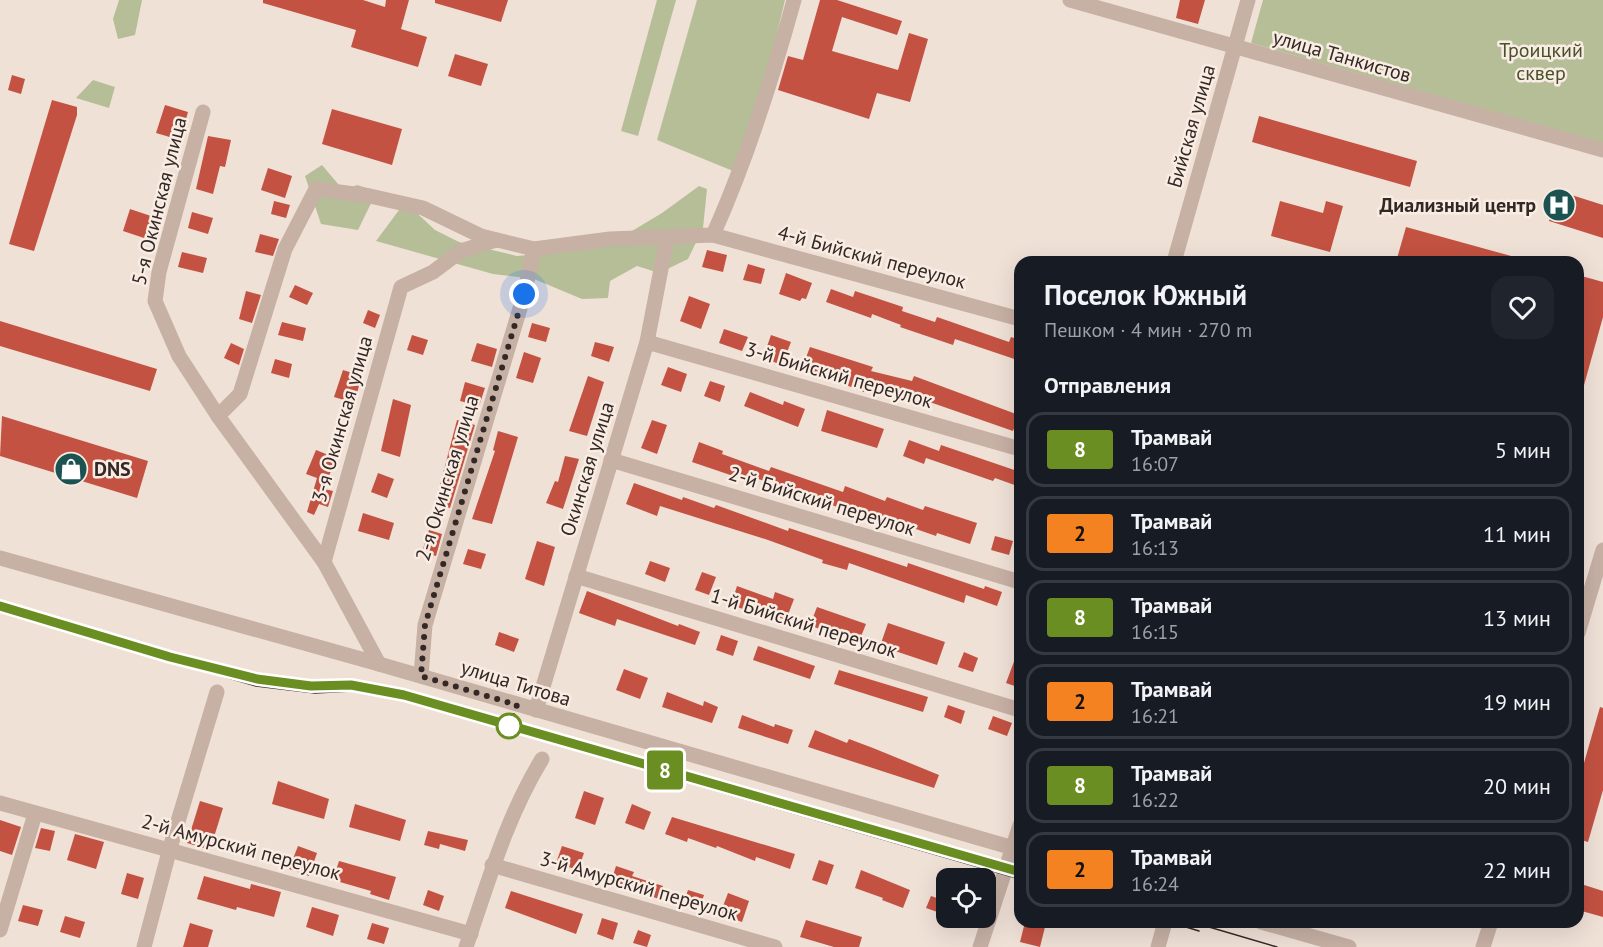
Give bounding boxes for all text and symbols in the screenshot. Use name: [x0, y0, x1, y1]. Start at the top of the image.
street label: улица Танкистов: [1270, 24, 1414, 88]
park label: Троицкий сквер: [1499, 37, 1583, 86]
street label: Бийская улица: [1161, 61, 1221, 191]
street label: 5-я Окинская улица: [126, 114, 192, 288]
hospital icon: Диализный центр: [1541, 187, 1577, 223]
place label: Диализный центр: [1380, 192, 1536, 218]
street label: 4-й Бийский переулок: [775, 219, 969, 295]
text: Поселок Южный: [1044, 276, 1247, 313]
button: heart: [1491, 276, 1554, 339]
your location: [509, 279, 539, 309]
text: Пешком · 4 мин · 270 m: [1044, 317, 1252, 343]
street label: 3-я Окинская улица: [306, 333, 378, 505]
street label: 3-й Бийский переулок: [742, 336, 936, 414]
text: Отправления: [1044, 371, 1171, 399]
street label: 2-я Окинская улица: [409, 392, 485, 564]
street label: Окинская улица: [554, 399, 620, 539]
text: Трамвай: [1131, 423, 1212, 451]
text: 8: [1074, 436, 1086, 463]
text: 5 мин: [1495, 436, 1551, 464]
shop icon: DNS: [53, 451, 89, 487]
text: 16:07: [1131, 451, 1179, 477]
place label: DNS: [94, 456, 131, 482]
street label: 2-й Бийский переулок: [726, 460, 919, 542]
text: Трамвай: [1131, 507, 1212, 535]
text: 2: [1074, 520, 1086, 547]
text: 11 мин: [1483, 520, 1551, 548]
text: 16:13: [1131, 535, 1179, 561]
street label: 1-й Бийский переулок: [708, 582, 901, 664]
text: Трамвай: [1131, 591, 1212, 619]
text: 8: [1074, 604, 1086, 631]
text: 13 мин: [1483, 604, 1551, 632]
text: 16:15: [1131, 619, 1179, 645]
street label: улица Титова: [458, 654, 574, 712]
text: Трамвай: [1131, 675, 1212, 703]
text: 2: [1074, 688, 1086, 715]
text: 19 мин: [1483, 688, 1551, 716]
text: 16:21: [1131, 703, 1179, 729]
unlabelled marker: [496, 713, 522, 739]
line badge: 8: [646, 750, 684, 790]
text: 8: [659, 757, 671, 784]
text: Трамвай: [1131, 759, 1212, 787]
text: 8: [1074, 772, 1086, 799]
text: 20 мин: [1483, 772, 1551, 800]
text: 16:22: [1131, 787, 1179, 813]
street label: 2-й Амурский переулок: [139, 808, 344, 886]
text: Трамвай: [1131, 843, 1212, 871]
street label: 3-й Амурский переулок: [537, 845, 742, 927]
text: 2: [1074, 856, 1086, 883]
text: 22 мин: [1483, 856, 1551, 884]
map controls: [936, 868, 996, 928]
button: locate: [936, 868, 996, 928]
text: 16:24: [1131, 871, 1179, 897]

